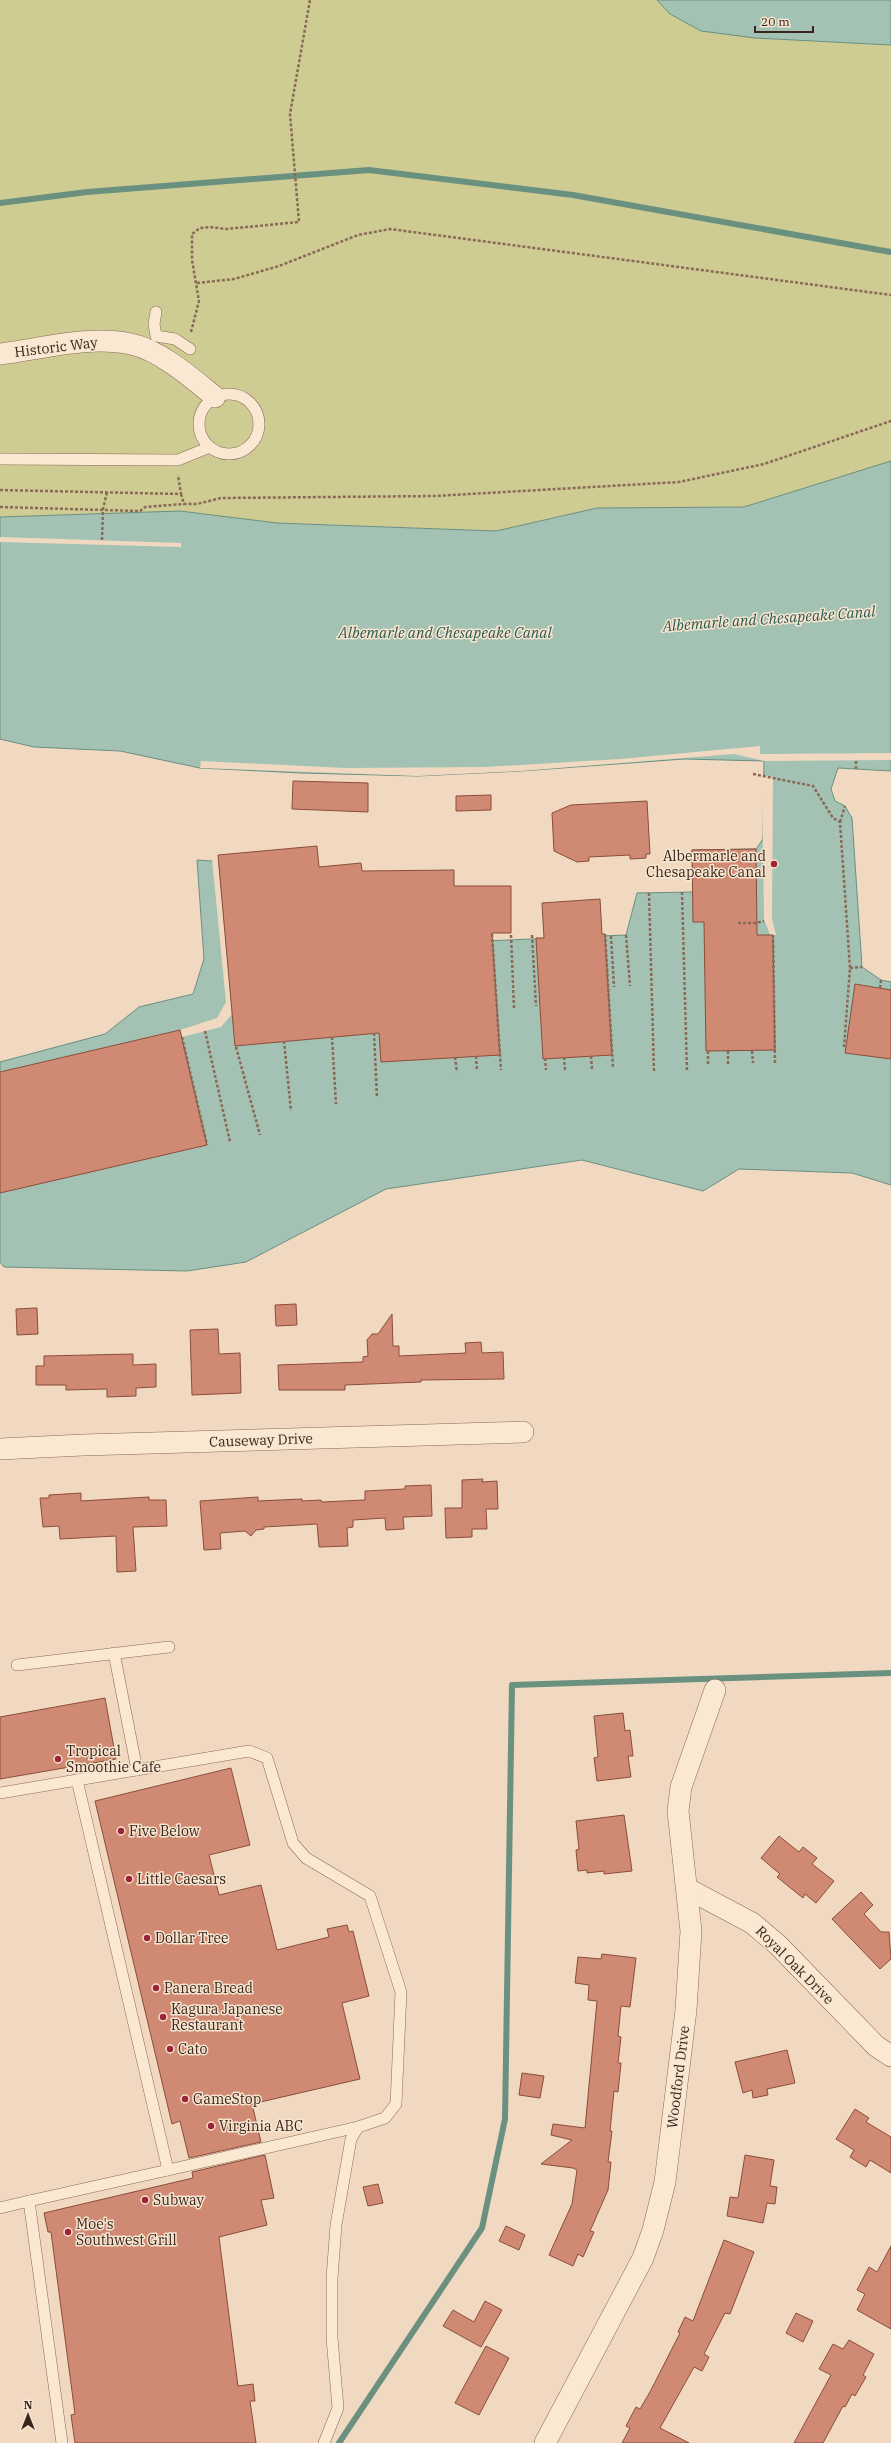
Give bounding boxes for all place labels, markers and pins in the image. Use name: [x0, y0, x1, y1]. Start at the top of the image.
place label: Albermarle and Chesapeake Canal: [646, 847, 766, 881]
marker: Albermarle and Chesapeake Canal: [769, 859, 779, 869]
place label: Tropical Smoothie Cafe: [66, 1742, 161, 1776]
marker: Tropical Smoothie Cafe: [53, 1754, 63, 1764]
place label: Five Below: [129, 1822, 200, 1840]
marker: Five Below: [116, 1826, 126, 1836]
place label: Little Caesars: [137, 1870, 226, 1888]
marker: Little Caesars: [124, 1874, 134, 1884]
place label: Dollar Tree: [155, 1929, 228, 1947]
marker: Dollar Tree: [142, 1933, 152, 1943]
place label: Panera Bread: [164, 1979, 254, 1997]
marker: Panera Bread: [151, 1983, 161, 1993]
place label: Kagura Japanese Restaurant: [171, 2000, 283, 2034]
marker: Kagura Japanese Restaurant: [158, 2012, 168, 2022]
place label: Cato: [178, 2040, 207, 2058]
marker: Cato: [165, 2044, 175, 2054]
place label: GameStop: [193, 2090, 261, 2108]
marker: GameStop: [180, 2094, 190, 2104]
place label: Virginia ABC: [219, 2117, 303, 2135]
marker: Virginia ABC: [206, 2121, 216, 2131]
place label: Subway: [153, 2191, 204, 2209]
marker: Subway: [140, 2195, 150, 2205]
place label: Moe's Southwest Grill: [76, 2215, 177, 2249]
marker: Moe's Southwest Grill: [63, 2227, 73, 2237]

